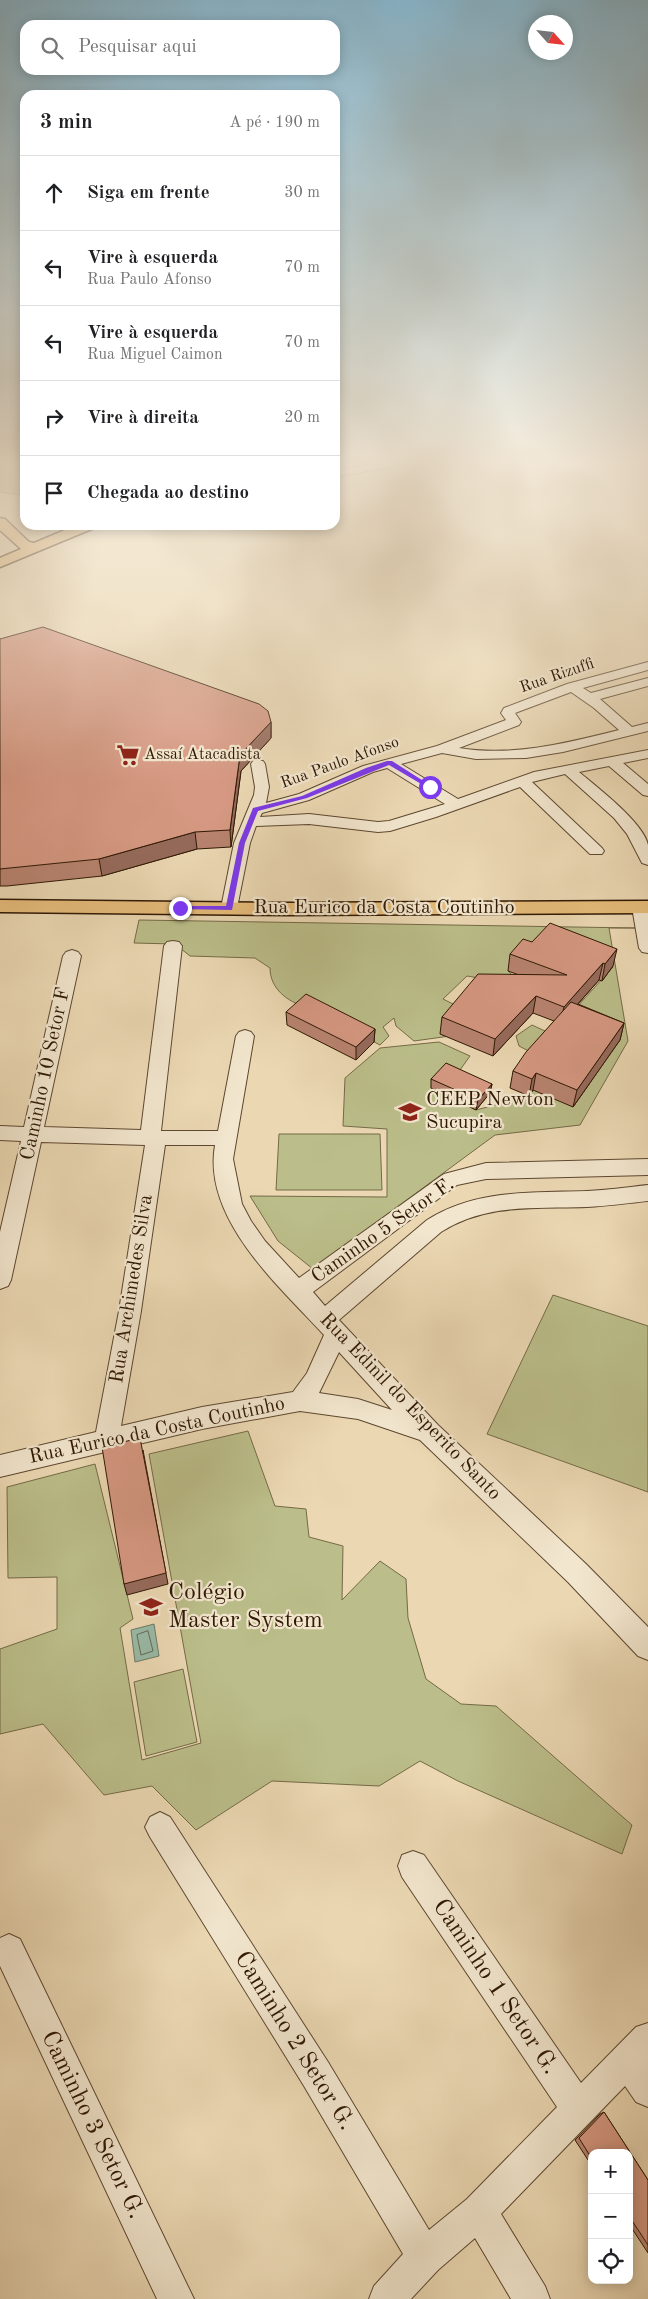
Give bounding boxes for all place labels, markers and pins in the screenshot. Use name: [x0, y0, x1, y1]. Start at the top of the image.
supermarket icon: Assaí Atacadista: [115, 742, 141, 768]
place label: Assaí Atacadista: [144, 747, 261, 763]
place label: CEEP Newton Sucupira: [426, 1090, 554, 1133]
school or university icon: CEEP Newton Sucupira: [397, 1099, 423, 1125]
place label: Colégio Master System: [168, 1581, 323, 1633]
school or university icon: Colégio Master System: [138, 1594, 164, 1620]

